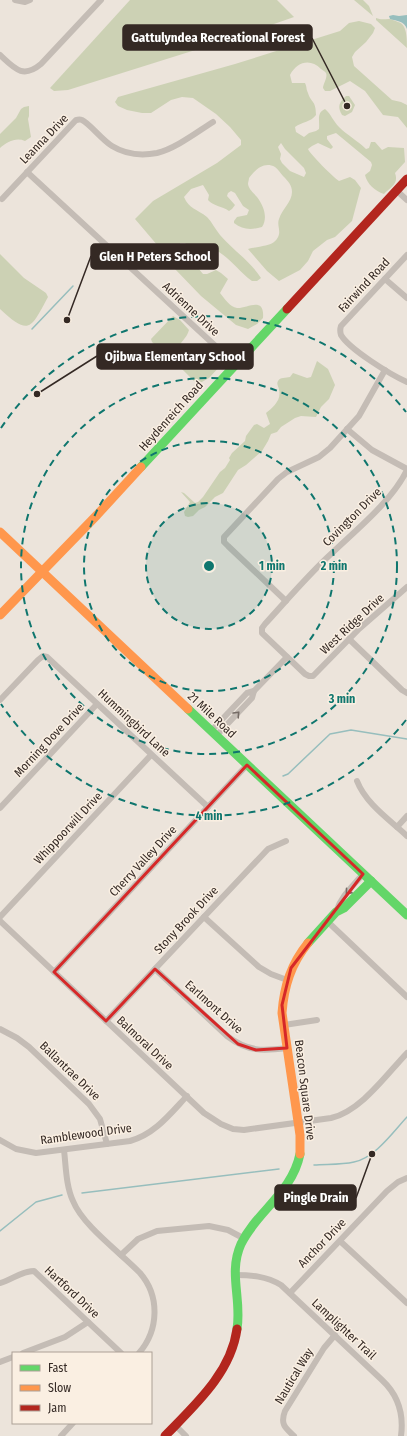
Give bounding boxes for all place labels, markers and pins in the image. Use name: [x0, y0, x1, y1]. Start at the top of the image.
callout: Gattulyndea Recreational Forest: [123, 25, 312, 50]
callout: Glen H Peters School: [91, 244, 218, 269]
callout: Ojibwa Elementary School: [97, 344, 253, 369]
centre of rings: [202, 559, 216, 573]
callout: Pingle Drain: [275, 1185, 356, 1210]

